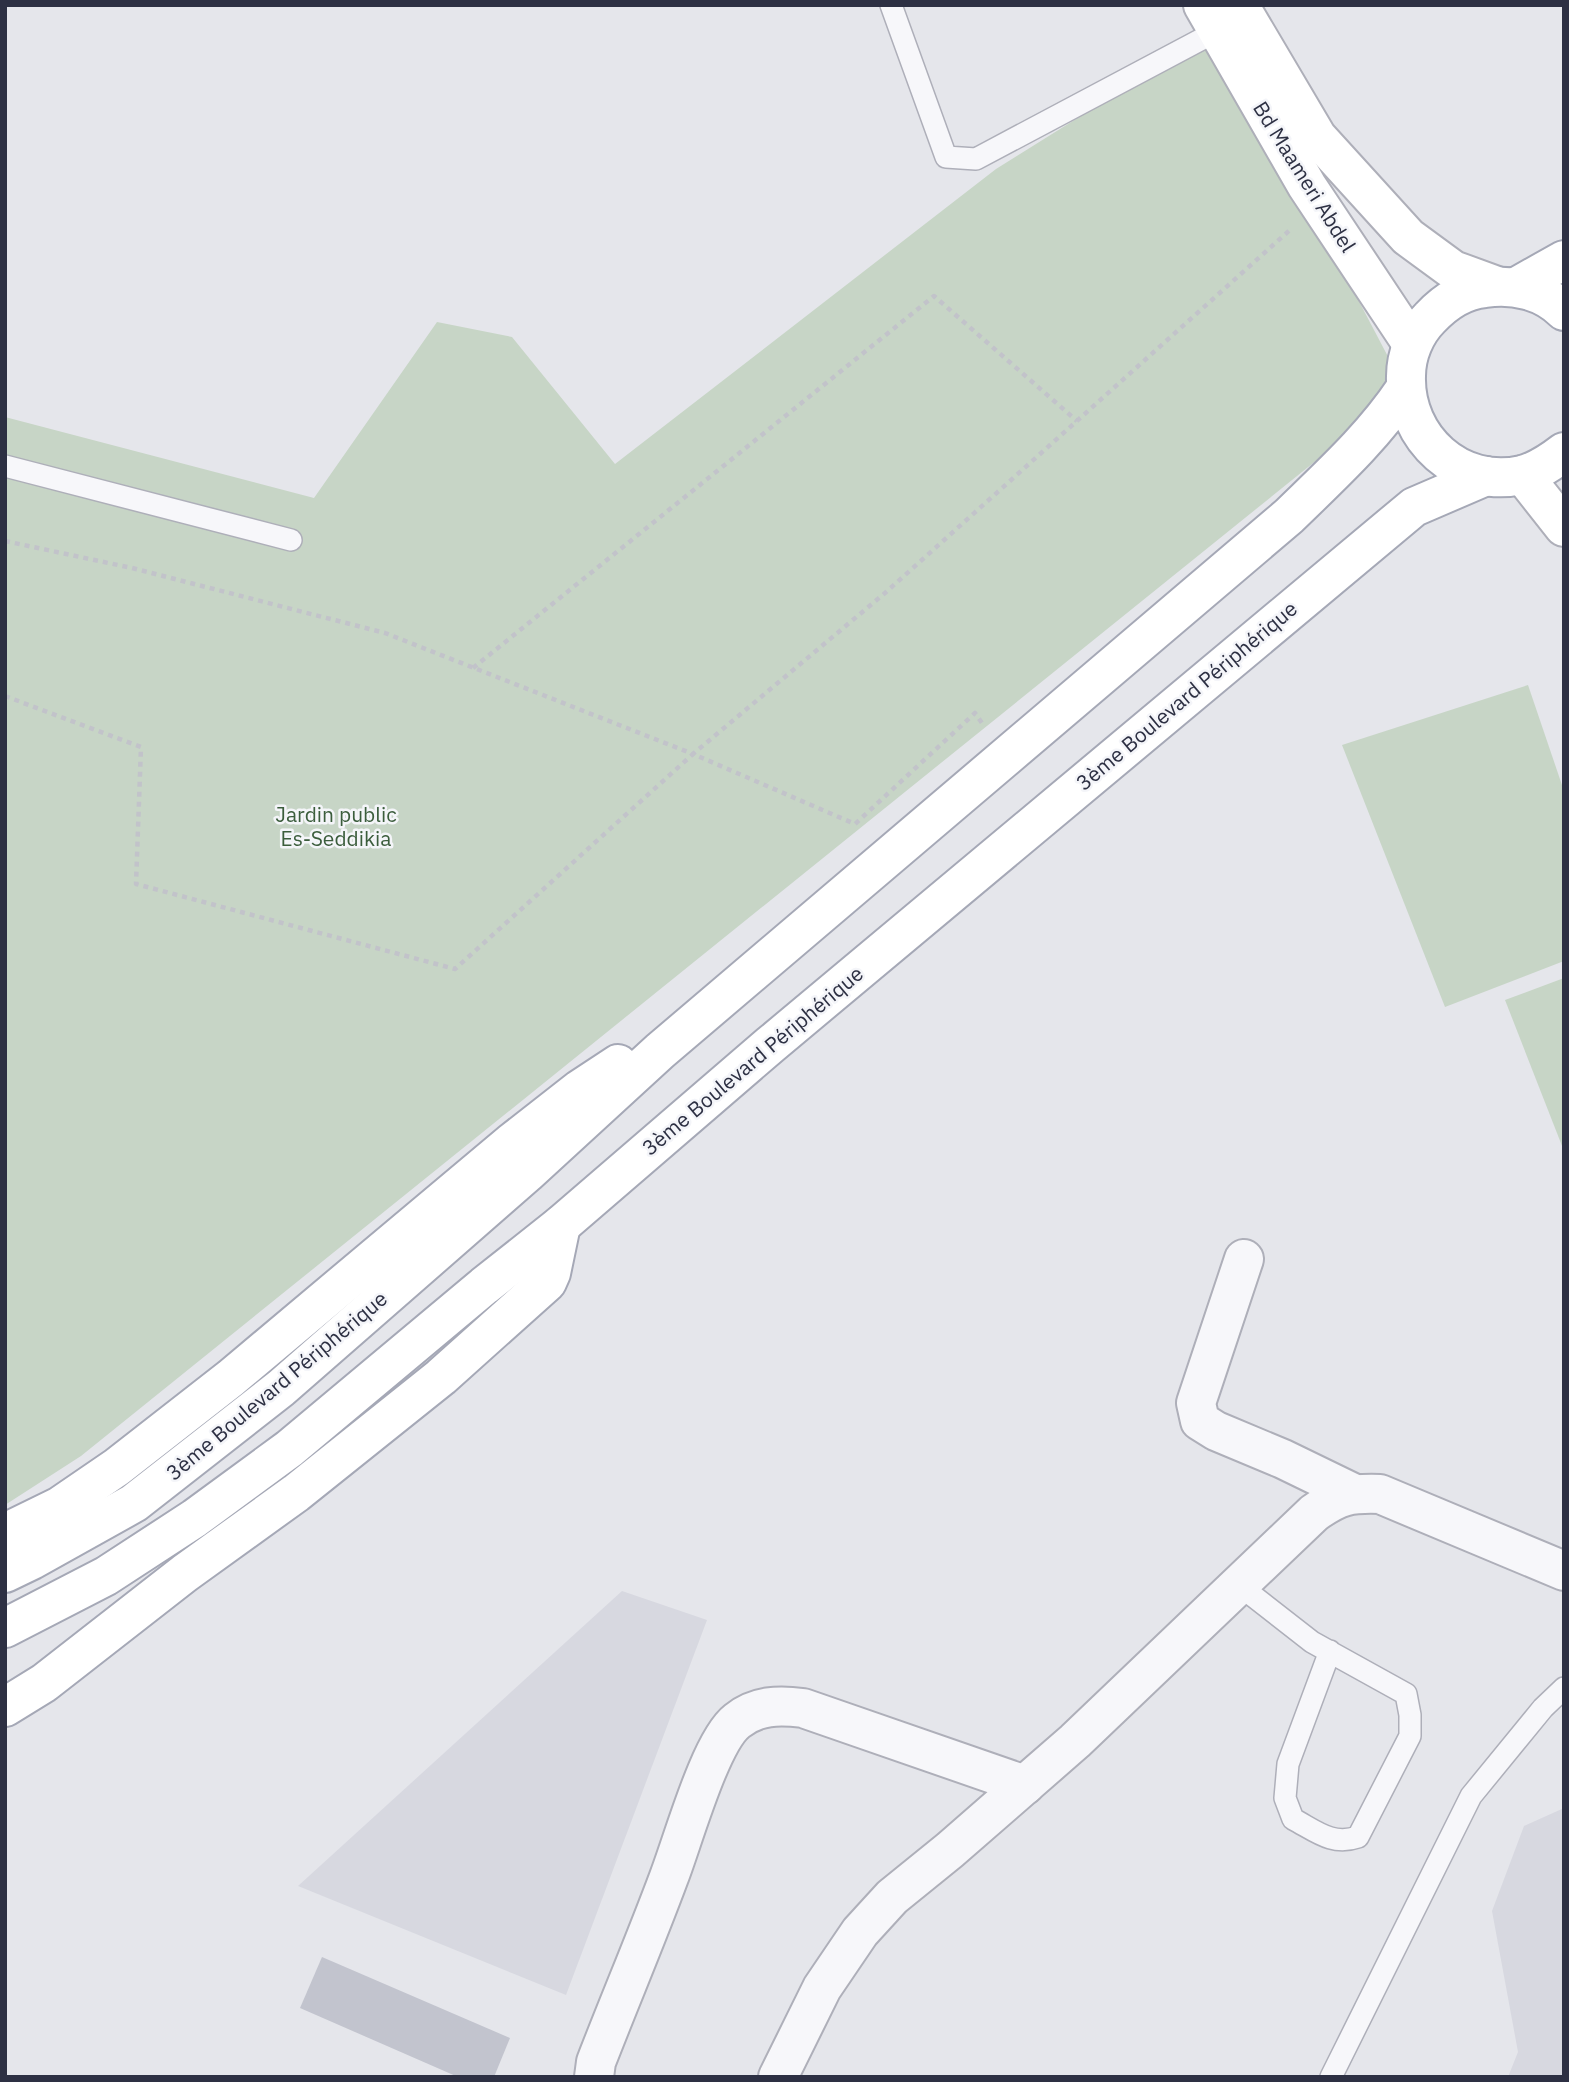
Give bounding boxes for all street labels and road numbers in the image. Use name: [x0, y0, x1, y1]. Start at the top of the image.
street label: Bd Maameri Abdel: [1247, 96, 1363, 258]
street label: 3ème Boulevard Périphérique: [1070, 594, 1303, 796]
street label: 3ème Boulevard Périphérique: [636, 959, 869, 1161]
street label: 3ème Boulevard Périphérique: [160, 1284, 393, 1486]

